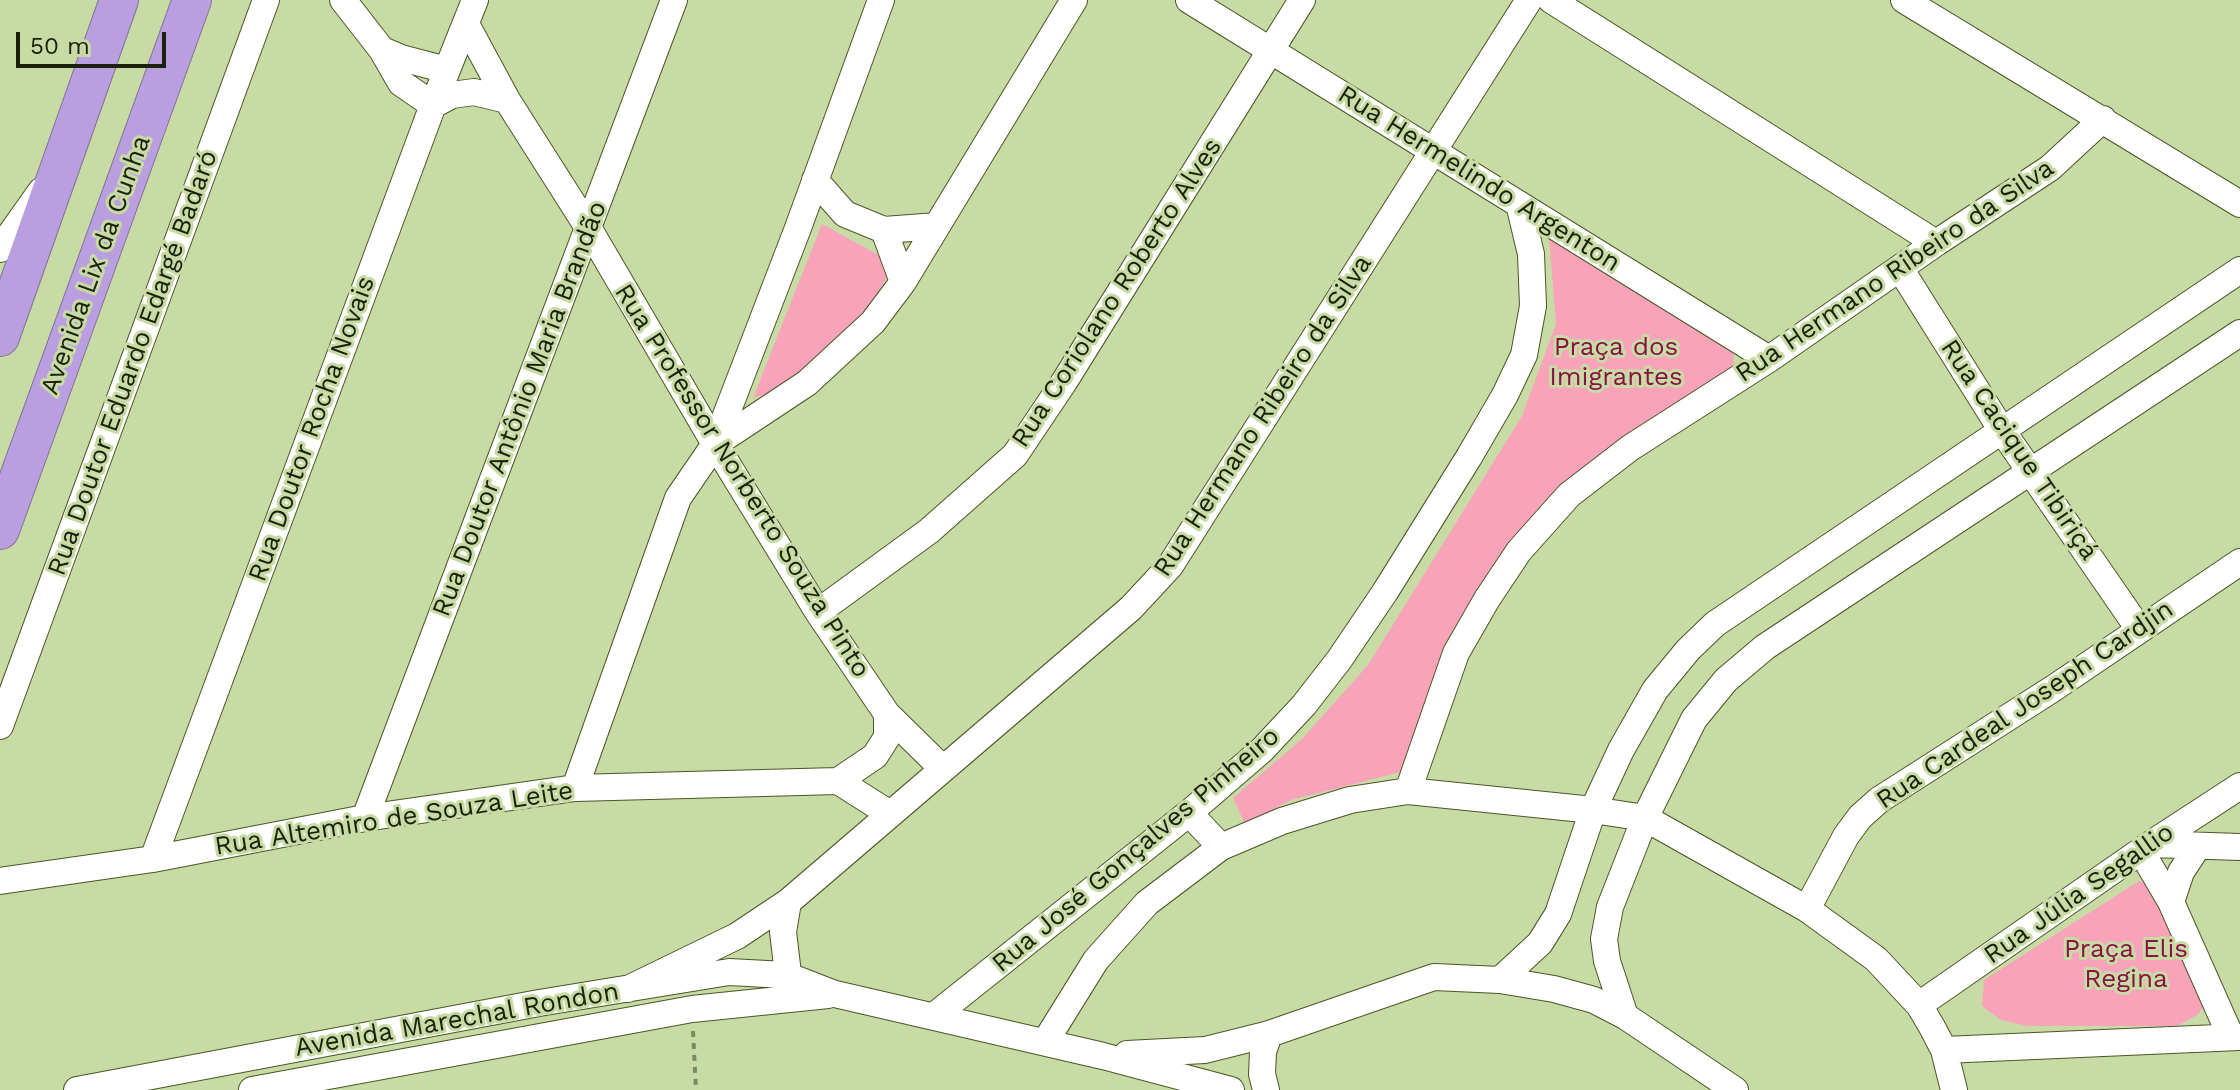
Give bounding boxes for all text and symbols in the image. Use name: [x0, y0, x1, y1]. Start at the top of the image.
scale bar: [20, 16, 170, 66]
text: 50 m: [30, 32, 90, 60]
street label: Rua Hermelindo Argenton: [1332, 79, 1626, 279]
street label: Avenida Lix da Cunha: [35, 131, 157, 399]
street label: Rua Coriolano Roberto Alves: [1005, 133, 1229, 453]
street label: Rua Doutor Eduardo Edargé Badaró: [41, 146, 225, 580]
street label: Rua Hermano Ribeiro da Silva: [1730, 153, 2060, 389]
street label: Rua Doutor Antônio Maria Brandão: [426, 197, 614, 621]
street label: Rua Hermano Ribeiro da Silva: [1147, 250, 1379, 582]
street label: Rua Doutor Rocha Novais: [242, 272, 382, 586]
street label: Rua Professor Norberto Souza Pinto: [607, 279, 877, 683]
park label: Praça dos Imigrantes: [1549, 331, 1683, 392]
street label: Rua Cacique Tibiriçá: [1934, 334, 2104, 566]
street label: Rua Cardeal Joseph Cardjin: [1871, 594, 2179, 816]
street label: Rua José Gonçalves Pinheiro: [986, 721, 1286, 979]
street label: Rua Altemiro de Souza Leite: [213, 775, 575, 863]
street label: Rua Júlia Segallio: [1978, 817, 2180, 971]
park label: Praça Elis Regina: [2064, 933, 2188, 994]
street label: Avenida Marechal Rondon: [293, 976, 621, 1064]

